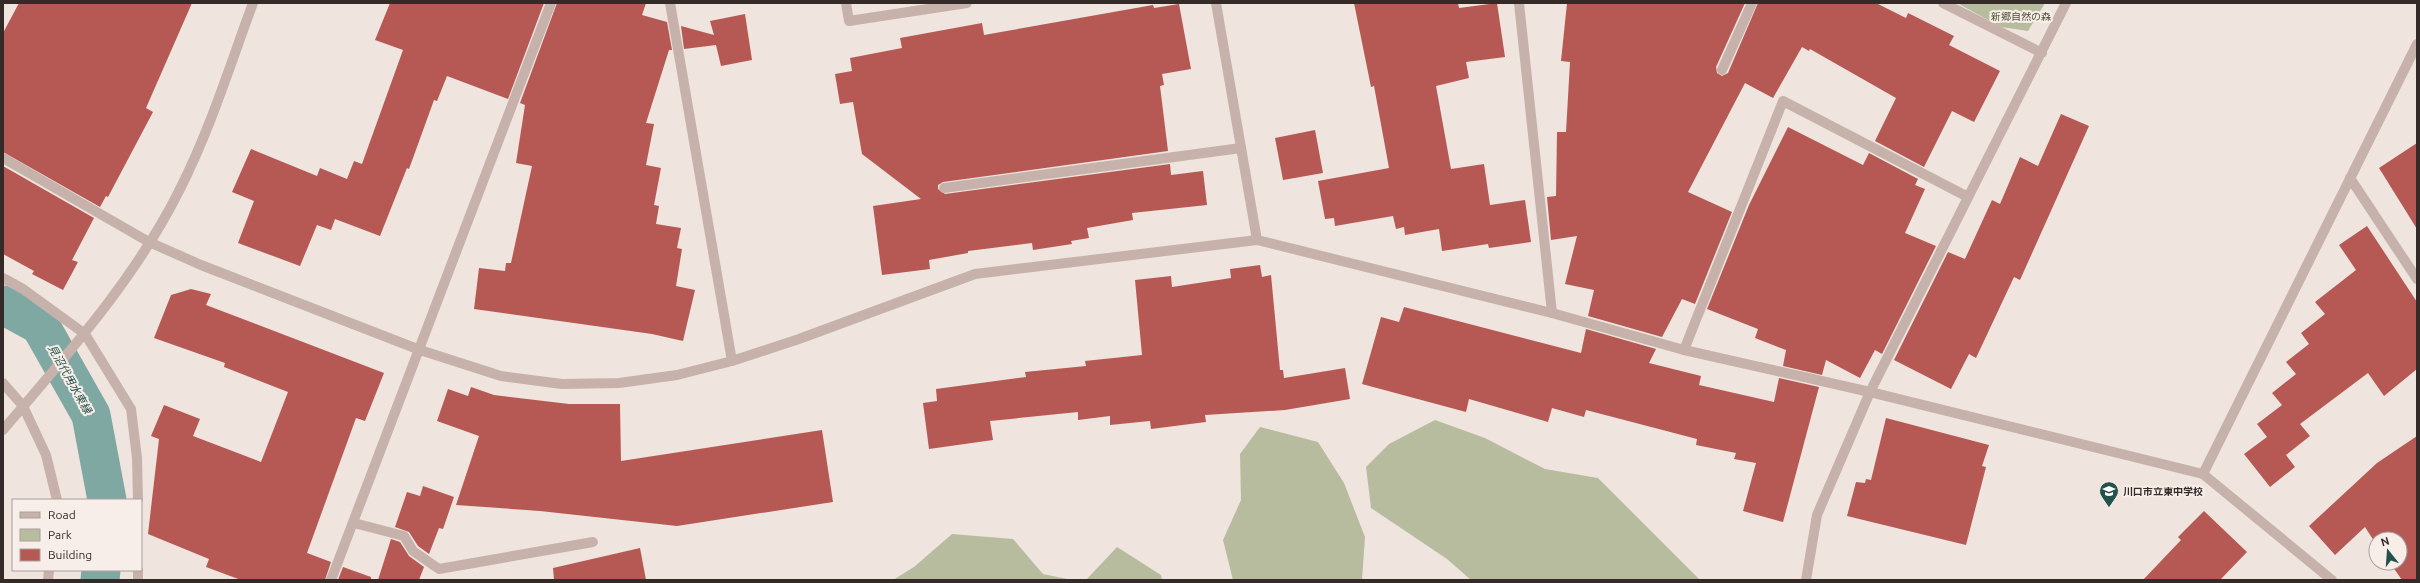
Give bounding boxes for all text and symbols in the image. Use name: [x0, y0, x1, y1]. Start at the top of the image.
park label: 新郷自然の森: [1991, 11, 2051, 22]
water label: 見沼代用水東縁: [46, 342, 95, 417]
school or university icon: 川口市立東中学校: [2098, 480, 2120, 508]
place label: 川口市立東中学校: [2123, 486, 2203, 497]
legend: [12, 499, 142, 571]
text: Road: [48, 508, 76, 521]
text: Park: [48, 528, 72, 541]
north arrow: [2368, 531, 2408, 571]
text: N: [2379, 534, 2391, 548]
text: Building: [48, 548, 92, 561]

